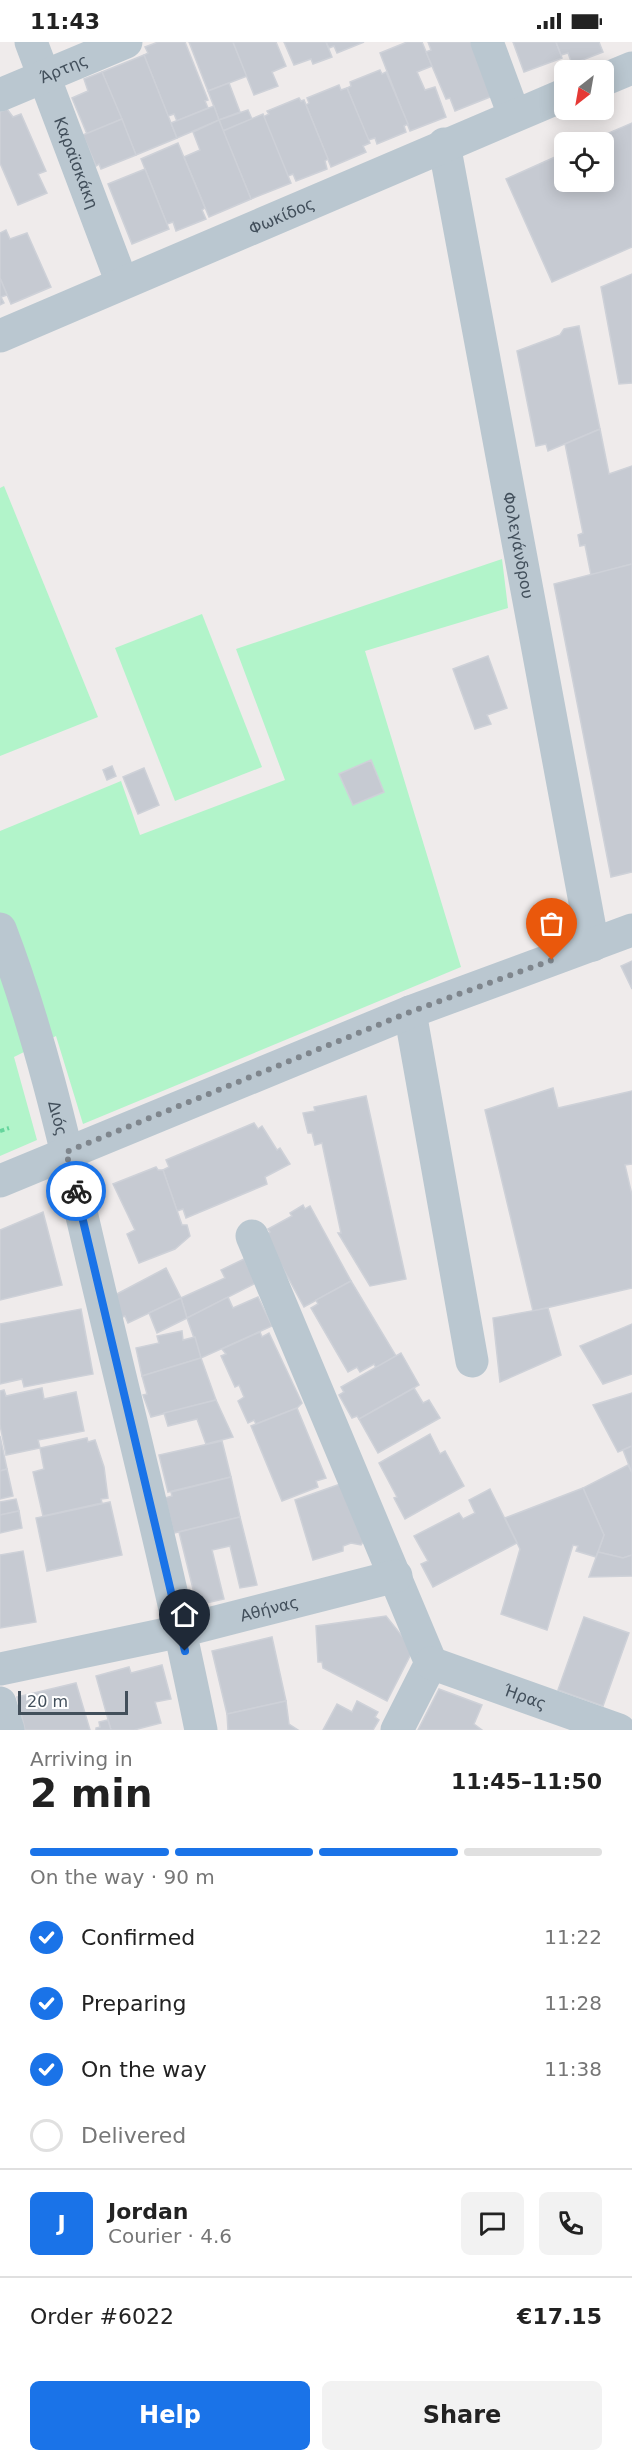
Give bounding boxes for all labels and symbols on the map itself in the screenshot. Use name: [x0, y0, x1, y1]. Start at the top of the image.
street label: Άρτης: [37, 50, 91, 87]
north arrow: [554, 60, 614, 120]
street label: Καραϊσκάκη: [51, 114, 103, 211]
street label: Φωκίδος: [246, 193, 317, 238]
street label: Φολεγάνδρου: [499, 490, 538, 600]
pin: [526, 898, 577, 960]
street label: Διός: [45, 1099, 72, 1138]
courier: [46, 1161, 106, 1221]
pin: [159, 1589, 210, 1651]
street label: Αθήνας: [238, 1592, 301, 1625]
street label: Ήρας: [500, 1680, 549, 1713]
scale bar: [18, 1688, 128, 1716]

